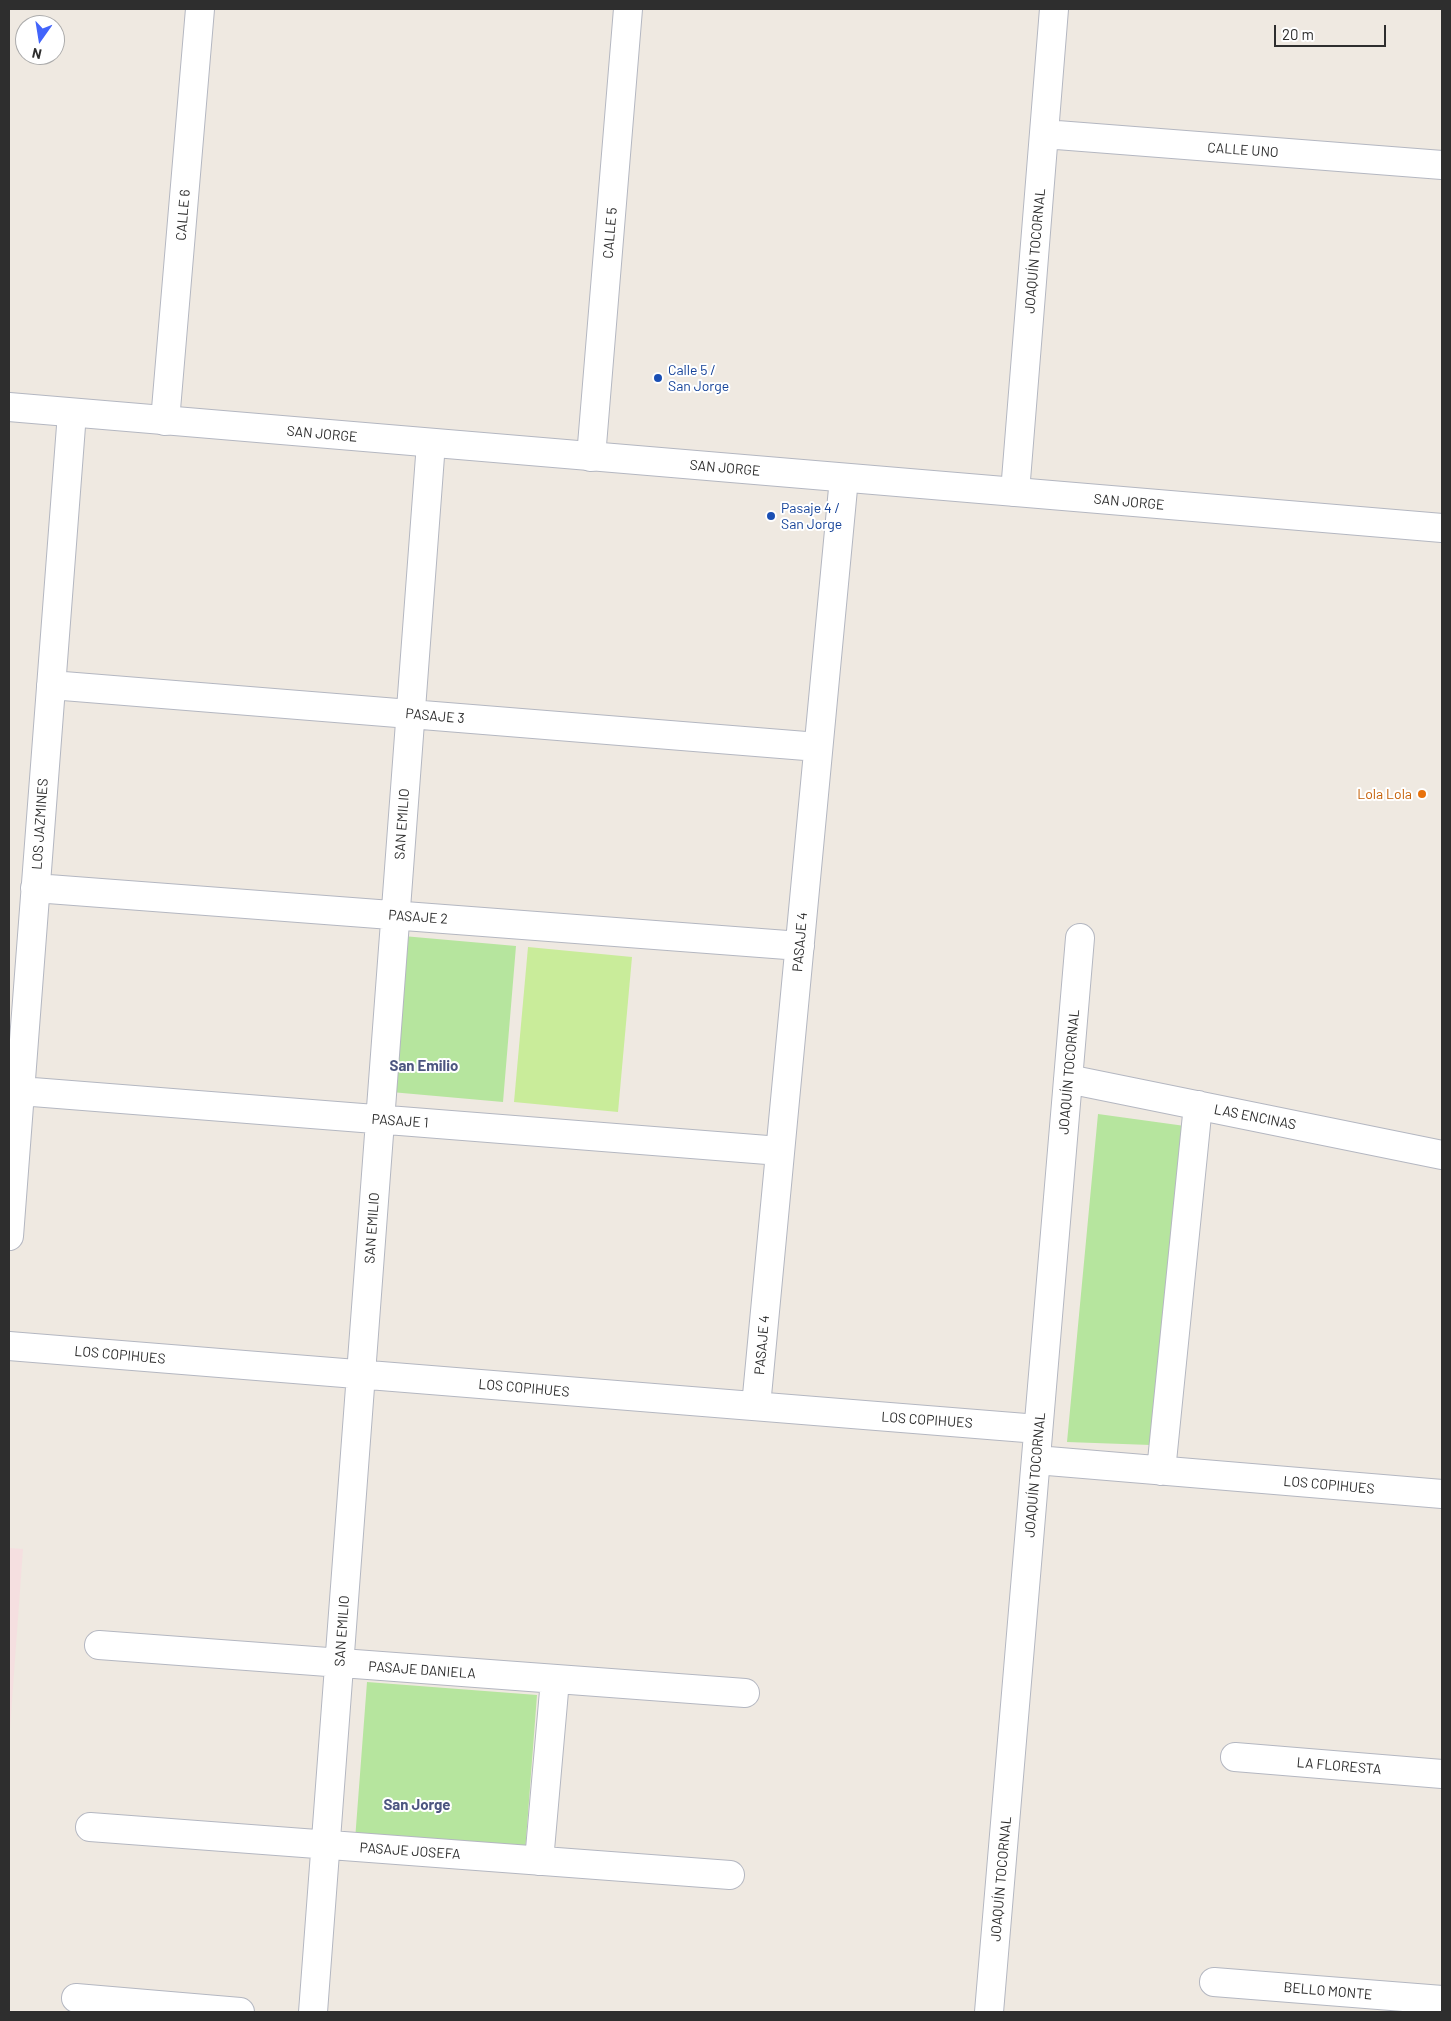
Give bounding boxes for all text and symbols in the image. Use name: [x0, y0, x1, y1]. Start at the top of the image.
north arrow: [15, 15, 65, 65]
scale bar: [1276, 15, 1388, 47]
text: 20 m: [1282, 25, 1314, 43]
text: N: [30, 45, 43, 63]
street label: CALLE UNO: [1207, 139, 1279, 161]
street label: JOAQUÍN TOCORNAL: [1021, 188, 1049, 314]
street label: CALLE 6: [172, 189, 194, 241]
street label: CALLE 5: [599, 207, 621, 259]
place label: Calle 5 / San Jorge: [668, 362, 729, 394]
marker: Calle 5 / San Jorge: [652, 372, 664, 384]
street label: SAN JORGE: [286, 423, 358, 445]
street label: SAN JORGE: [689, 457, 761, 479]
street label: SAN JORGE: [1093, 491, 1165, 513]
place label: Pasaje 4 / San Jorge: [781, 500, 842, 532]
marker: Pasaje 4 / San Jorge: [765, 510, 777, 522]
street label: PASAJE 3: [405, 705, 465, 727]
street label: LOS JAZMINES: [28, 778, 52, 870]
place label: Lola Lola: [1357, 786, 1412, 802]
street label: SAN EMILIO: [391, 788, 413, 860]
marker: Lola Lola: [1416, 788, 1428, 800]
street label: PASAJE 2: [388, 907, 448, 927]
street label: PASAJE 4: [789, 911, 811, 973]
street label: JOAQUÍN TOCORNAL: [1055, 1009, 1083, 1135]
district label: San Emilio: [390, 1057, 458, 1075]
street label: LAS ENCINAS: [1213, 1101, 1297, 1133]
street label: PASAJE 1: [371, 1111, 429, 1131]
street label: SAN EMILIO: [361, 1192, 383, 1264]
street label: PASAJE 4: [751, 1314, 773, 1376]
street label: LOS COPIHUES: [74, 1343, 166, 1367]
street label: LOS COPIHUES: [478, 1376, 570, 1400]
street label: LOS COPIHUES: [881, 1408, 973, 1432]
street label: JOAQUÍN TOCORNAL: [1021, 1412, 1049, 1538]
street label: LOS COPIHUES: [1283, 1473, 1375, 1497]
street label: SAN EMILIO: [331, 1595, 353, 1667]
street label: PASAJE DANIELA: [368, 1658, 476, 1682]
street label: LA FLORESTA: [1296, 1754, 1382, 1778]
district label: San Jorge: [384, 1796, 450, 1814]
street label: JOAQUÍN TOCORNAL: [987, 1816, 1015, 1942]
street label: PASAJE JOSEFA: [359, 1839, 461, 1863]
street label: BELLO MONTE: [1283, 1979, 1373, 2003]

